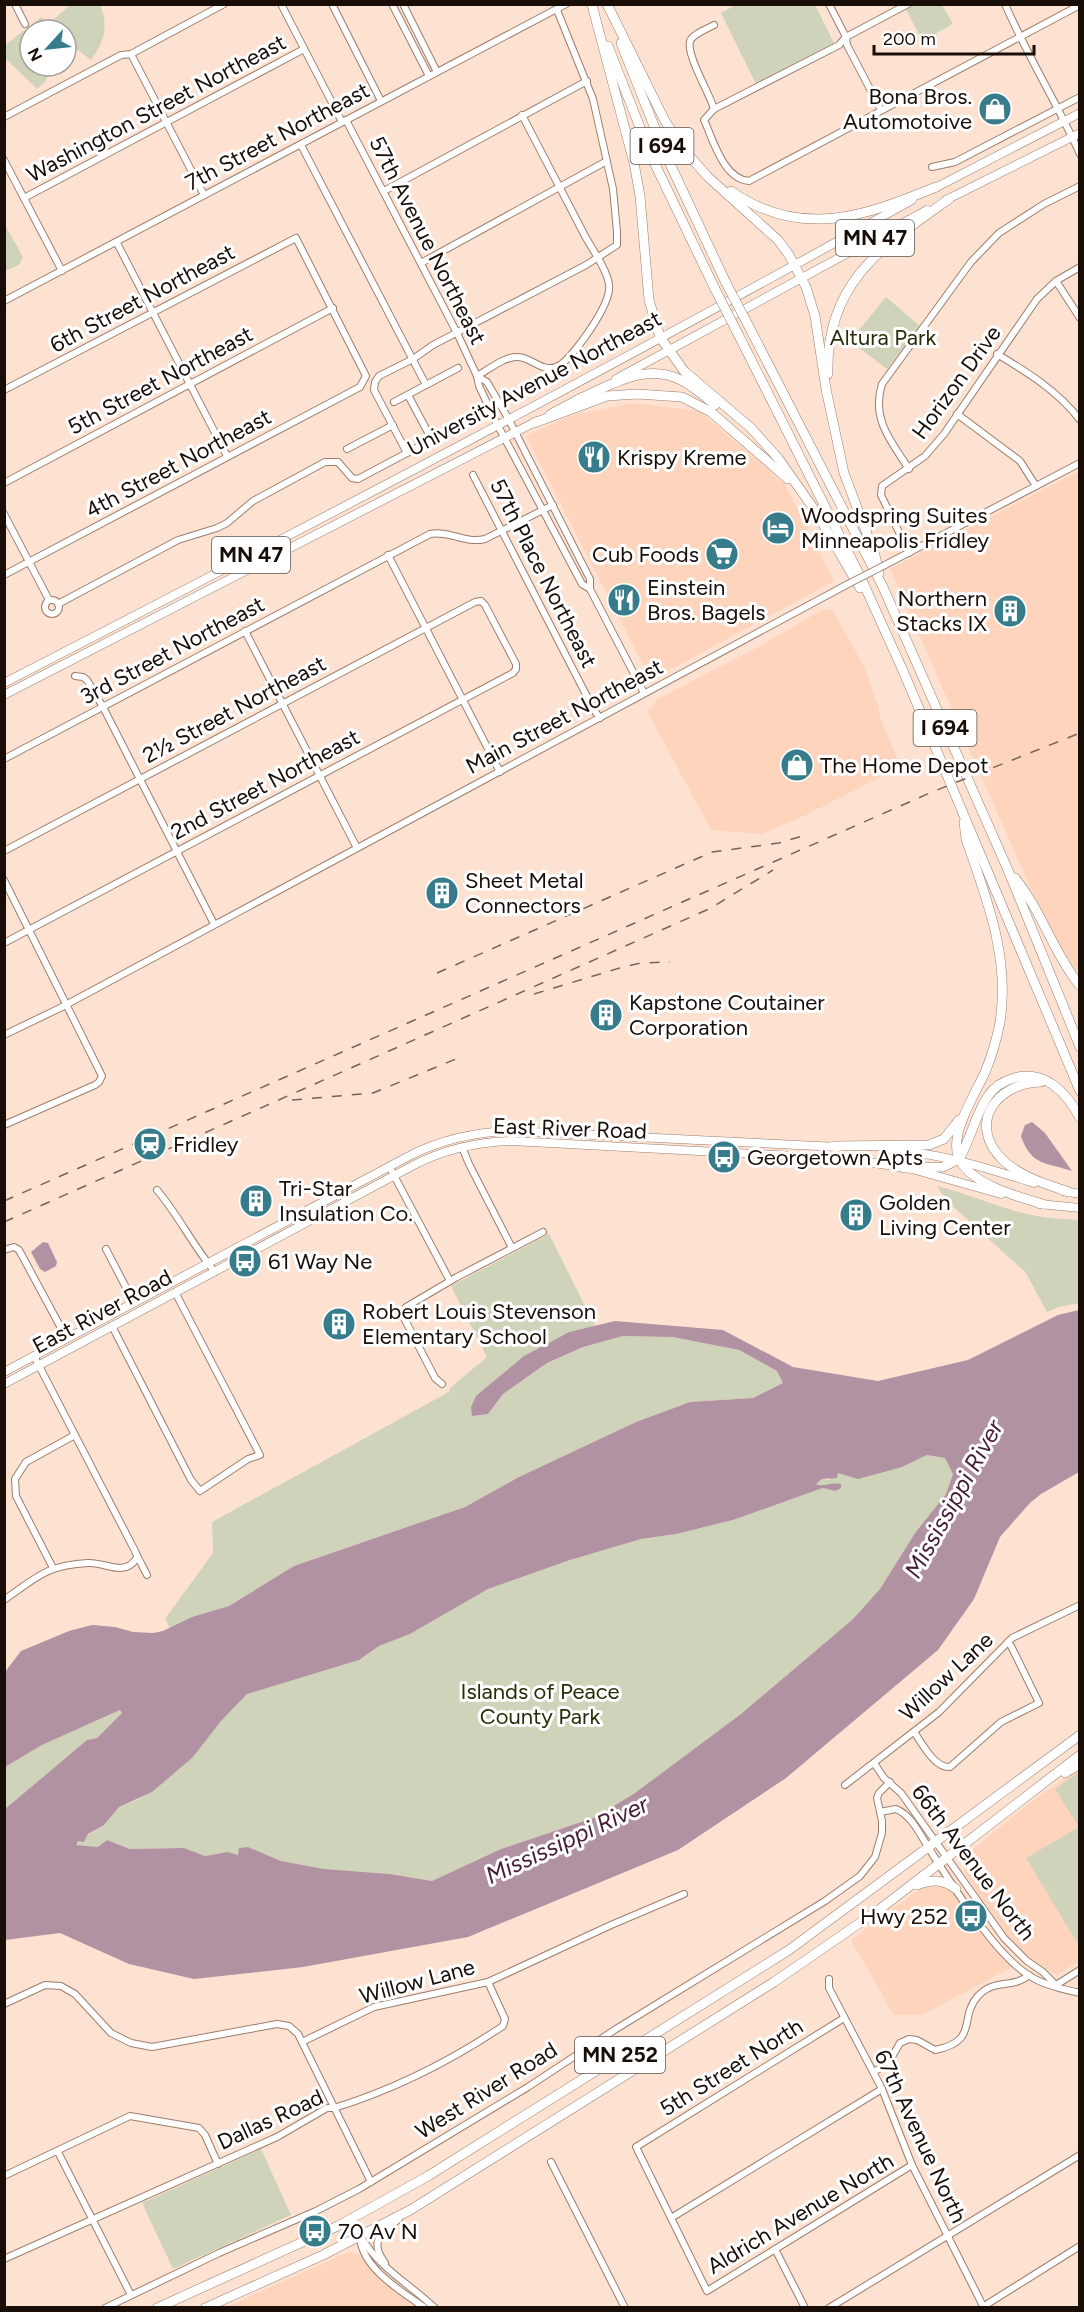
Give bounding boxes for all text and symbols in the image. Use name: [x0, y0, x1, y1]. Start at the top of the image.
north arrow: [18, 18, 78, 78]
scale bar: [874, 18, 1034, 56]
street label: Washington Street Northeast: [22, 28, 290, 188]
text: 200 m: [883, 28, 936, 50]
street label: 7th Street Northeast: [181, 77, 374, 196]
place label: Bona Bros. Automotoive: [843, 83, 972, 135]
shop icon: Bona Bros. Automotoive: [977, 91, 1013, 127]
road number: I 694: [630, 128, 694, 164]
street label: 57th Avenue Northeast: [363, 132, 492, 349]
road number: MN 47: [836, 220, 914, 256]
street label: 6th Street Northeast: [45, 238, 239, 359]
street label: University Avenue Northeast: [403, 305, 666, 462]
street label: 5th Street Northeast: [63, 320, 257, 441]
street label: Horizon Drive: [906, 320, 1007, 444]
park label: Altura Park: [830, 324, 936, 351]
street label: 4th Street Northeast: [81, 403, 276, 524]
restaurant icon: Krispy Kreme: [576, 439, 612, 475]
place label: Krispy Kreme: [617, 444, 746, 471]
street label: 57th Place Northeast: [484, 474, 603, 672]
place label: Woodspring Suites Minneapolis Fridley: [801, 502, 990, 554]
hotel icon: Woodspring Suites Minneapolis Fridley: [760, 510, 796, 546]
supermarket icon: Cub Foods: [704, 536, 740, 572]
road number: MN 47: [212, 537, 290, 573]
place label: Cub Foods: [592, 541, 699, 568]
place label: Einstein Bros. Bagels: [647, 574, 766, 626]
restaurant icon: Einstein Bros. Bagels: [606, 582, 642, 618]
place label: Northern Stacks IX: [896, 585, 987, 637]
street label: 3rd Street Northeast: [76, 591, 269, 710]
building icon: Northern Stacks IX: [992, 593, 1028, 629]
street label: 2½ Street Northeast: [138, 650, 330, 769]
street label: Main Street Northeast: [461, 653, 667, 780]
road number: I 694: [914, 710, 976, 746]
street label: 2nd Street Northeast: [166, 723, 364, 846]
shop icon: The Home Depot: [779, 747, 815, 783]
place label: The Home Depot: [820, 752, 989, 779]
place label: Sheet Metal Connectors: [465, 867, 584, 919]
building icon: Sheet Metal Connectors: [424, 875, 460, 911]
place label: Kapstone Coutainer Corporation: [629, 989, 825, 1041]
building icon: Kapstone Coutainer Corporation: [588, 997, 624, 1033]
street label: East River Road: [493, 1112, 647, 1145]
station icon: Fridley: [132, 1126, 168, 1162]
place label: Fridley: [173, 1131, 239, 1158]
bus stop icon: Georgetown Apts: [706, 1139, 742, 1175]
place label: Georgetown Apts: [747, 1144, 923, 1171]
place label: Tri-Star Insulation Co.: [279, 1175, 413, 1227]
building icon: Tri-Star Insulation Co.: [238, 1183, 274, 1219]
place label: Golden Living Center: [879, 1189, 1011, 1241]
building icon: Golden Living Center: [838, 1197, 874, 1233]
bus stop icon: 61 Way Ne: [227, 1243, 263, 1279]
place label: 61 Way Ne: [268, 1248, 372, 1275]
street label: East River Road: [28, 1263, 176, 1359]
place label: Robert Louis Stevenson Elementary School: [362, 1298, 596, 1350]
building icon: Robert Louis Stevenson Elementary School: [321, 1306, 357, 1342]
water label: Mississippi River: [898, 1414, 1009, 1583]
street label: Willow Lane: [894, 1626, 999, 1726]
park label: Islands of Peace County Park: [460, 1678, 620, 1730]
street label: 66th Avenue North: [906, 1779, 1041, 1946]
water label: Mississippi River: [481, 1789, 654, 1890]
bus stop icon: Hwy 252: [953, 1898, 989, 1934]
place label: Hwy 252: [860, 1903, 948, 1930]
street label: Willow Lane: [357, 1953, 478, 2010]
street label: 5th Street North: [655, 2013, 808, 2122]
street label: West River Road: [410, 2036, 562, 2145]
road number: MN 252: [575, 2037, 665, 2073]
street label: 67th Avenue North: [869, 2045, 972, 2227]
street label: Dallas Road: [213, 2083, 327, 2156]
street label: Aldrich Avenue North: [702, 2147, 898, 2280]
bus stop icon: 70 Av N: [297, 2213, 333, 2249]
place label: 70 Av N: [338, 2218, 418, 2245]

